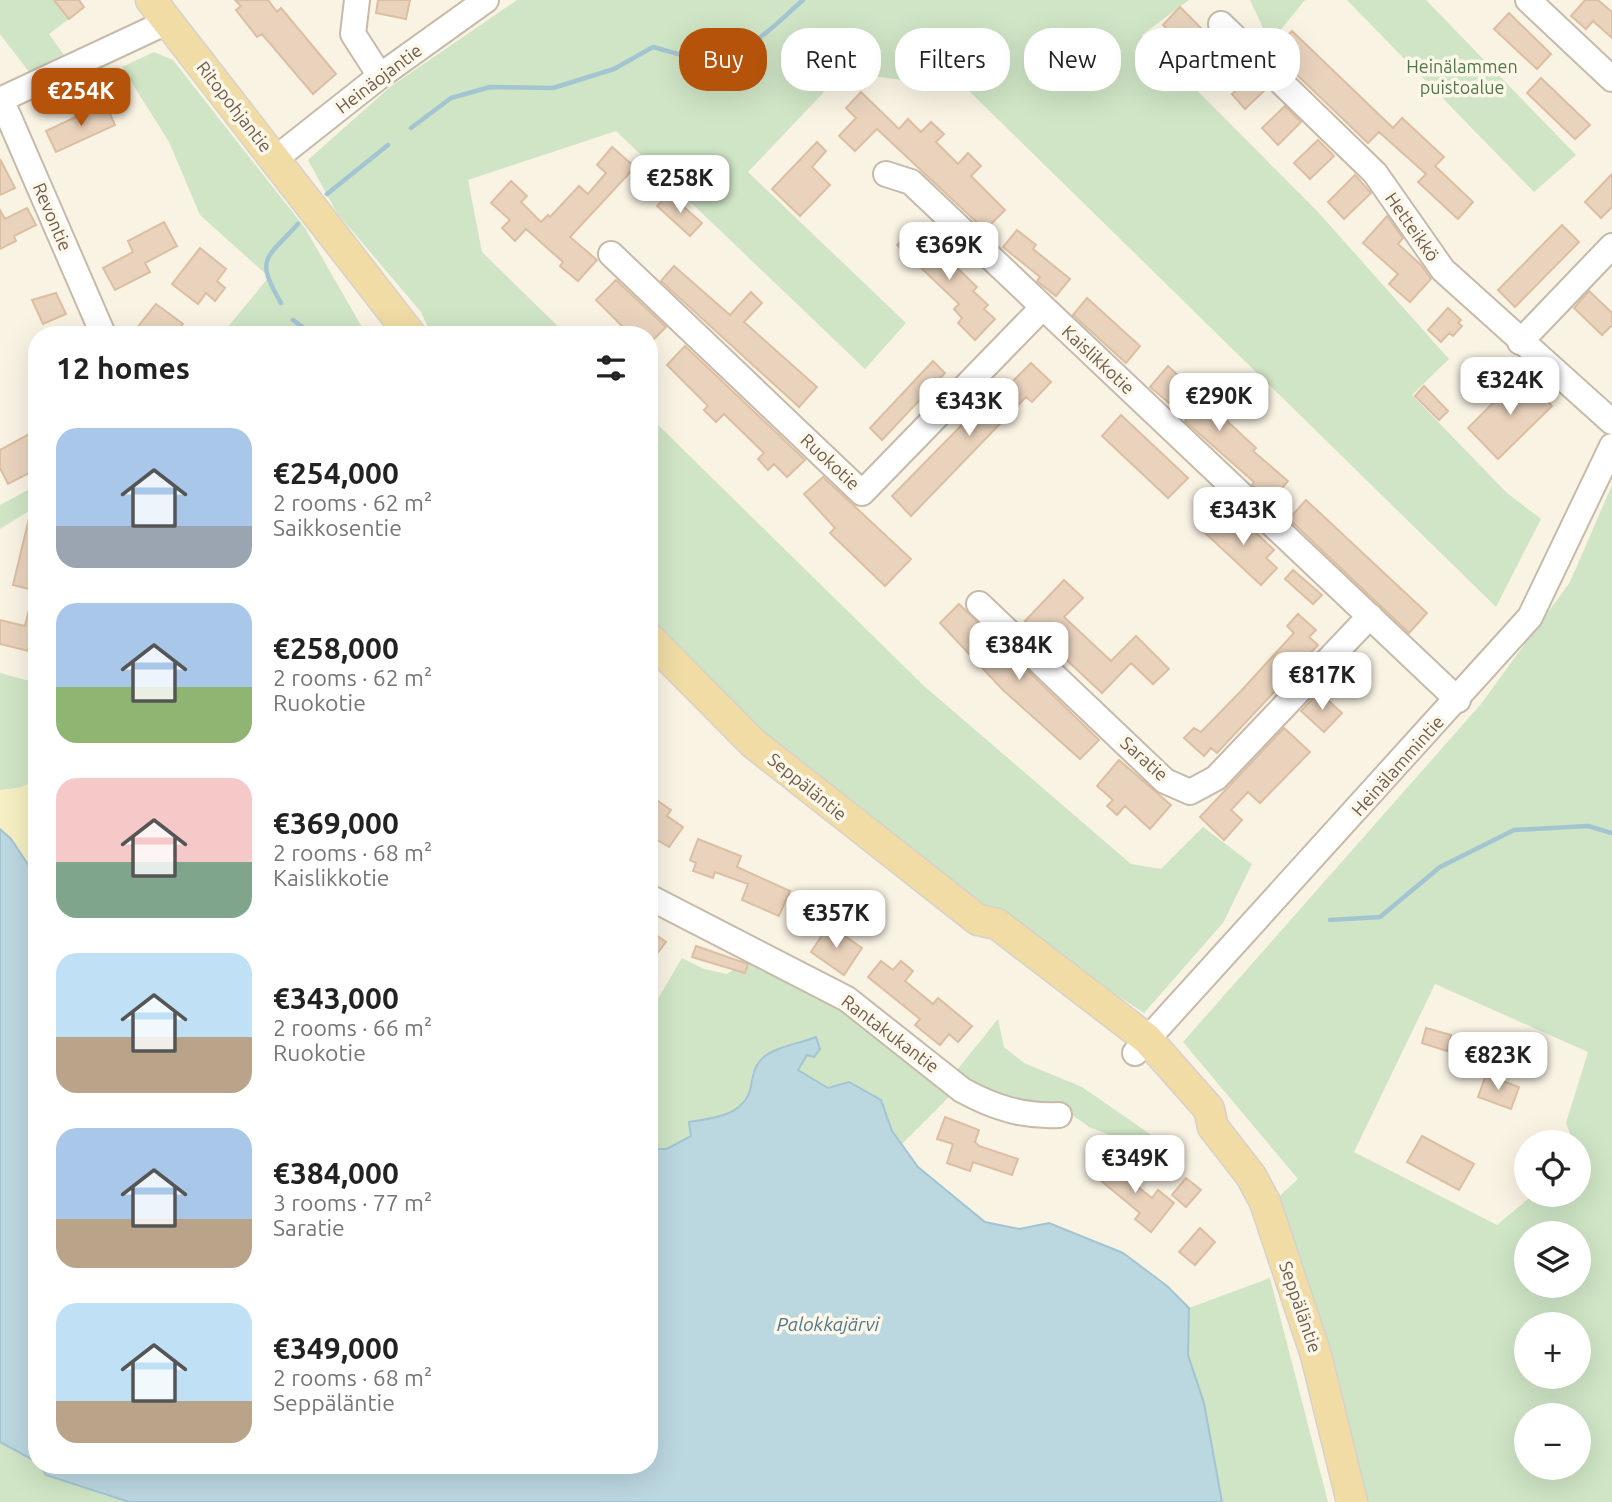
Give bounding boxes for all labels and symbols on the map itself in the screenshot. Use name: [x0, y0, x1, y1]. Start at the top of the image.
street label: Heinäojantie: [332, 39, 425, 117]
park label: Heinälammen puistoalue: [1406, 56, 1518, 97]
street label: Ritopohjantie: [193, 57, 276, 156]
pin: €254K: [32, 68, 130, 128]
pin: €258K: [631, 156, 729, 215]
street label: Revontie: [30, 180, 76, 254]
street label: Hetteikkö: [1382, 188, 1444, 265]
pin: €369K: [900, 222, 998, 282]
street label: Kaislikkotie: [1059, 321, 1139, 398]
pin: €324K: [1461, 358, 1559, 417]
pin: €290K: [1170, 374, 1268, 433]
pin: €343K: [920, 378, 1018, 438]
street label: Ruokotie: [797, 429, 864, 493]
pin: €343K: [1194, 488, 1292, 547]
pin: €384K: [970, 622, 1068, 682]
pin: €817K: [1273, 652, 1371, 712]
street label: Heinälammintie: [1347, 711, 1447, 819]
street label: Saratie: [1117, 732, 1172, 784]
street label: Seppäläntie: [764, 748, 851, 824]
pin: €357K: [787, 890, 885, 950]
street label: Rantakukantie: [838, 990, 943, 1076]
pin: €823K: [1449, 1032, 1547, 1092]
pin: €349K: [1086, 1136, 1184, 1195]
street label: Seppäläntie: [1276, 1258, 1326, 1355]
water label: Palokkajärvi: [777, 1313, 880, 1335]

